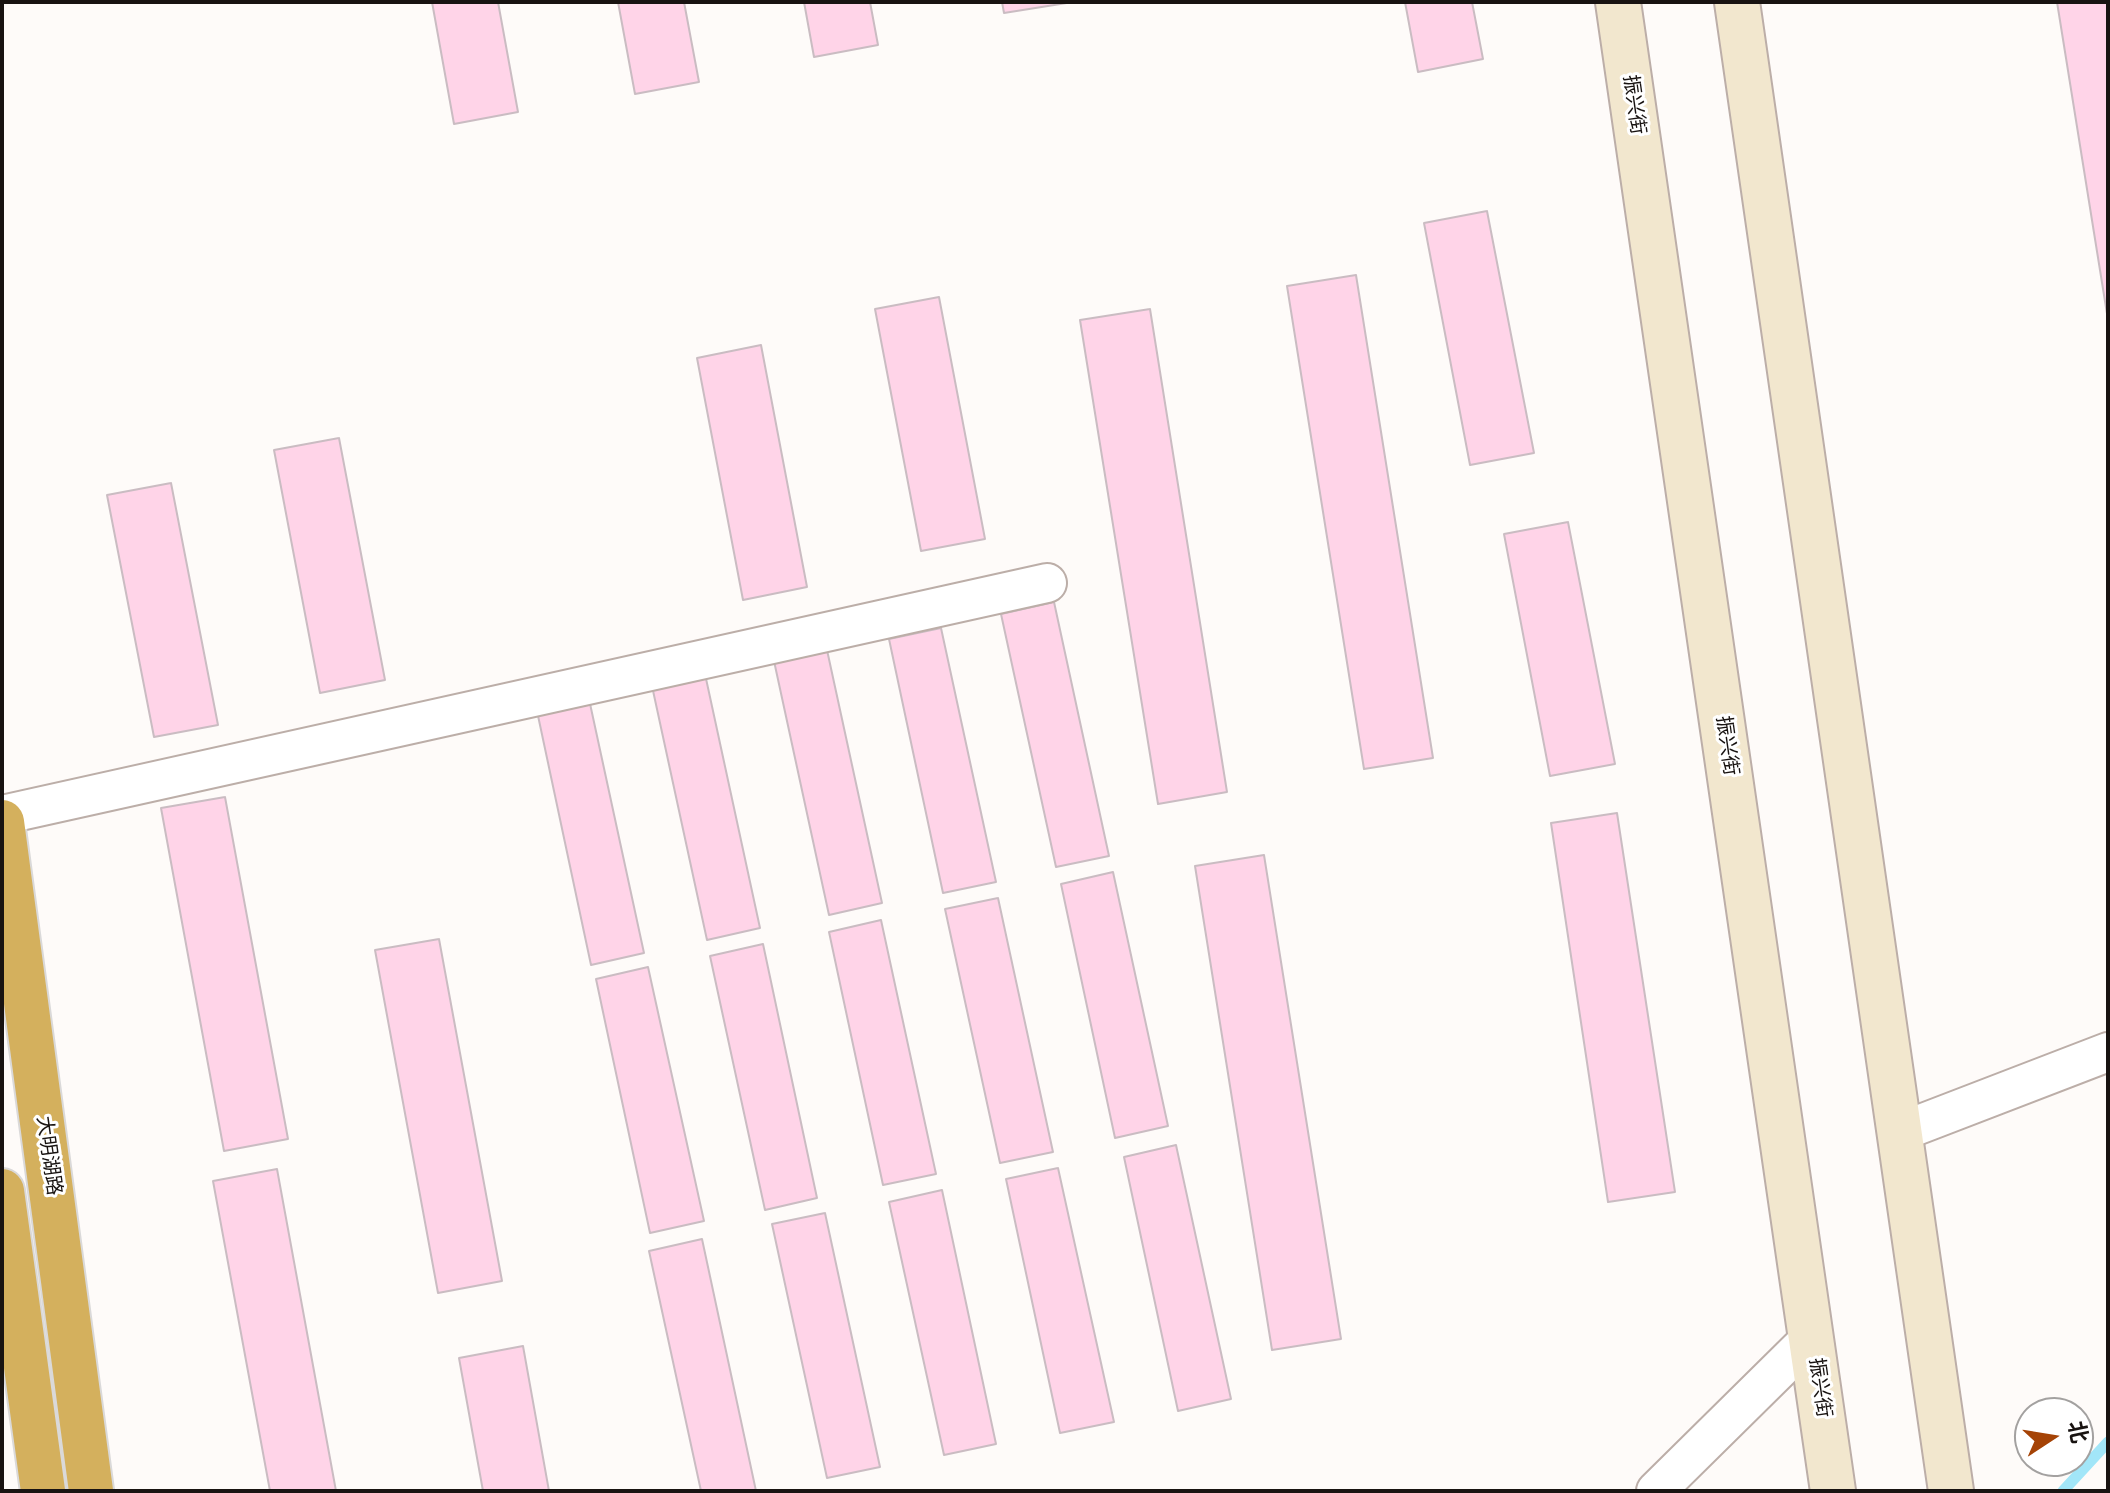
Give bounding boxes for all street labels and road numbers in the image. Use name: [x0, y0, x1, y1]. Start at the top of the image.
street label: 振兴街: [1616, 74, 1648, 136]
street label: 振兴街: [1709, 715, 1741, 777]
street label: 大明湖路: [30, 1115, 64, 1197]
street label: 振兴街: [1802, 1357, 1834, 1419]

